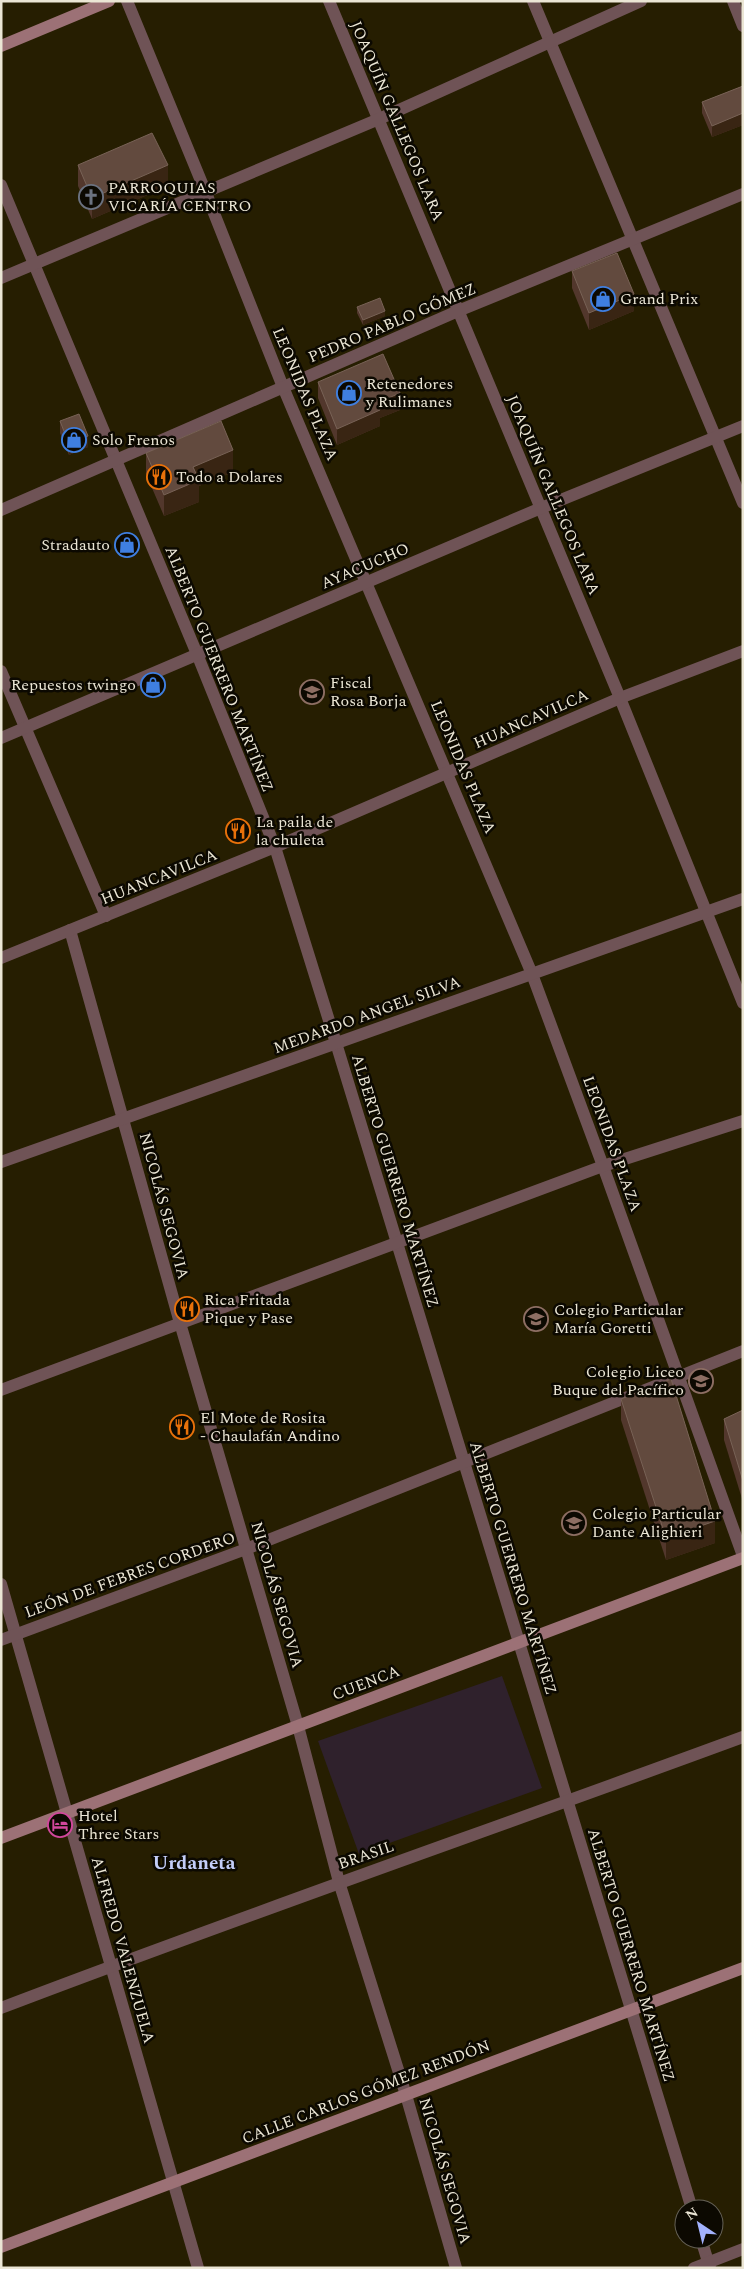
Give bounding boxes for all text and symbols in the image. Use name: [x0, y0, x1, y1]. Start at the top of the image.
street label: JOAQUÍN GALLEGOS LARA: [344, 17, 450, 225]
place label: PARROQUIAS VICARÍA CENTRO: [108, 176, 251, 218]
church icon: PARROQUIAS VICARÍA CENTRO: [78, 184, 104, 210]
street label: PEDRO PABLO GÓMEZ: [304, 277, 480, 369]
shop icon: Grand Prix: [590, 286, 616, 312]
place label: Grand Prix: [620, 287, 698, 311]
street label: LEONIDAS PLAZA: [266, 324, 344, 464]
place label: Retenedores y Rulimanes: [365, 372, 453, 414]
shop icon: Retenedores y Rulimanes: [336, 380, 362, 406]
street label: JOAQUÍN GALLEGOS LARA: [500, 391, 606, 599]
shop icon: Solo Frenos: [61, 427, 87, 453]
place label: Solo Frenos: [92, 428, 175, 452]
restaurant icon: Todo a Dolares: [146, 464, 172, 490]
place label: Todo a Dolares: [176, 465, 283, 489]
shop icon: Stradauto: [114, 532, 140, 558]
place label: Stradauto: [41, 533, 110, 557]
street label: AYACUCHO: [317, 537, 413, 595]
street label: ALBERTO GUERRERO MARTÍNEZ: [158, 542, 280, 796]
place label: Fiscal Rosa Borja: [330, 671, 407, 713]
shop icon: Repuestos twingo: [140, 672, 166, 698]
place label: Repuestos twingo: [11, 673, 136, 697]
school or university icon: Fiscal Rosa Borja: [299, 679, 325, 705]
street label: HUANCAVILCA: [470, 683, 592, 755]
street label: LEONIDAS PLAZA: [424, 697, 502, 837]
place label: La paila de la chuleta: [256, 810, 333, 852]
restaurant icon: La paila de la chuleta: [225, 818, 251, 844]
street label: HUANCAVILCA: [97, 843, 221, 911]
street label: MEDARDO ANGEL SILVA: [270, 970, 464, 1060]
street label: ALBERTO GUERRERO MARTÍNEZ: [345, 1051, 445, 1311]
street label: LEONIDAS PLAZA: [576, 1073, 648, 1215]
street label: NICOLÁS SEGOVIA: [133, 1130, 195, 1282]
place label: Rica Fritada Pique y Pase: [204, 1288, 293, 1330]
restaurant icon: Rica Fritada Pique y Pase: [174, 1296, 200, 1322]
place label: Colegio Particular María Goretti: [554, 1298, 683, 1340]
school or university icon: Colegio Particular María Goretti: [523, 1306, 549, 1332]
place label: Colegio Liceo Buque del Pacífico: [552, 1360, 684, 1402]
school or university icon: Colegio Liceo Buque del Pacífico: [688, 1368, 714, 1394]
place label: El Mote de Rosita - Chaulafán Andino: [200, 1406, 340, 1448]
restaurant icon: El Mote de Rosita - Chaulafán Andino: [169, 1414, 195, 1440]
street label: ALBERTO GUERRERO MARTÍNEZ: [463, 1438, 563, 1698]
place label: Colegio Particular Dante Alighieri: [592, 1502, 721, 1544]
school or university icon: Colegio Particular Dante Alighieri: [561, 1510, 587, 1536]
street label: NICOLÁS SEGOVIA: [245, 1519, 309, 1671]
street label: LEÓN DE FEBRES CORDERO: [21, 1526, 239, 1624]
street label: CUENCA: [329, 1659, 403, 1707]
place label: Hotel Three Stars: [78, 1804, 159, 1846]
hotel icon: Hotel Three Stars: [47, 1812, 73, 1838]
street label: ALBERTO GUERRERO MARTÍNEZ: [581, 1825, 681, 2085]
street label: BRASIL: [335, 1834, 397, 1876]
district label: Urdaneta: [153, 1849, 236, 1878]
street label: ALFREDO VALENZUELA: [85, 1854, 161, 2046]
street label: CALLE CARLOS GÓMEZ RENDÓN: [238, 2033, 494, 2151]
street label: NICOLÁS SEGOVIA: [413, 2095, 477, 2247]
north arrow: [674, 2199, 724, 2249]
text: N: [681, 2202, 703, 2226]

